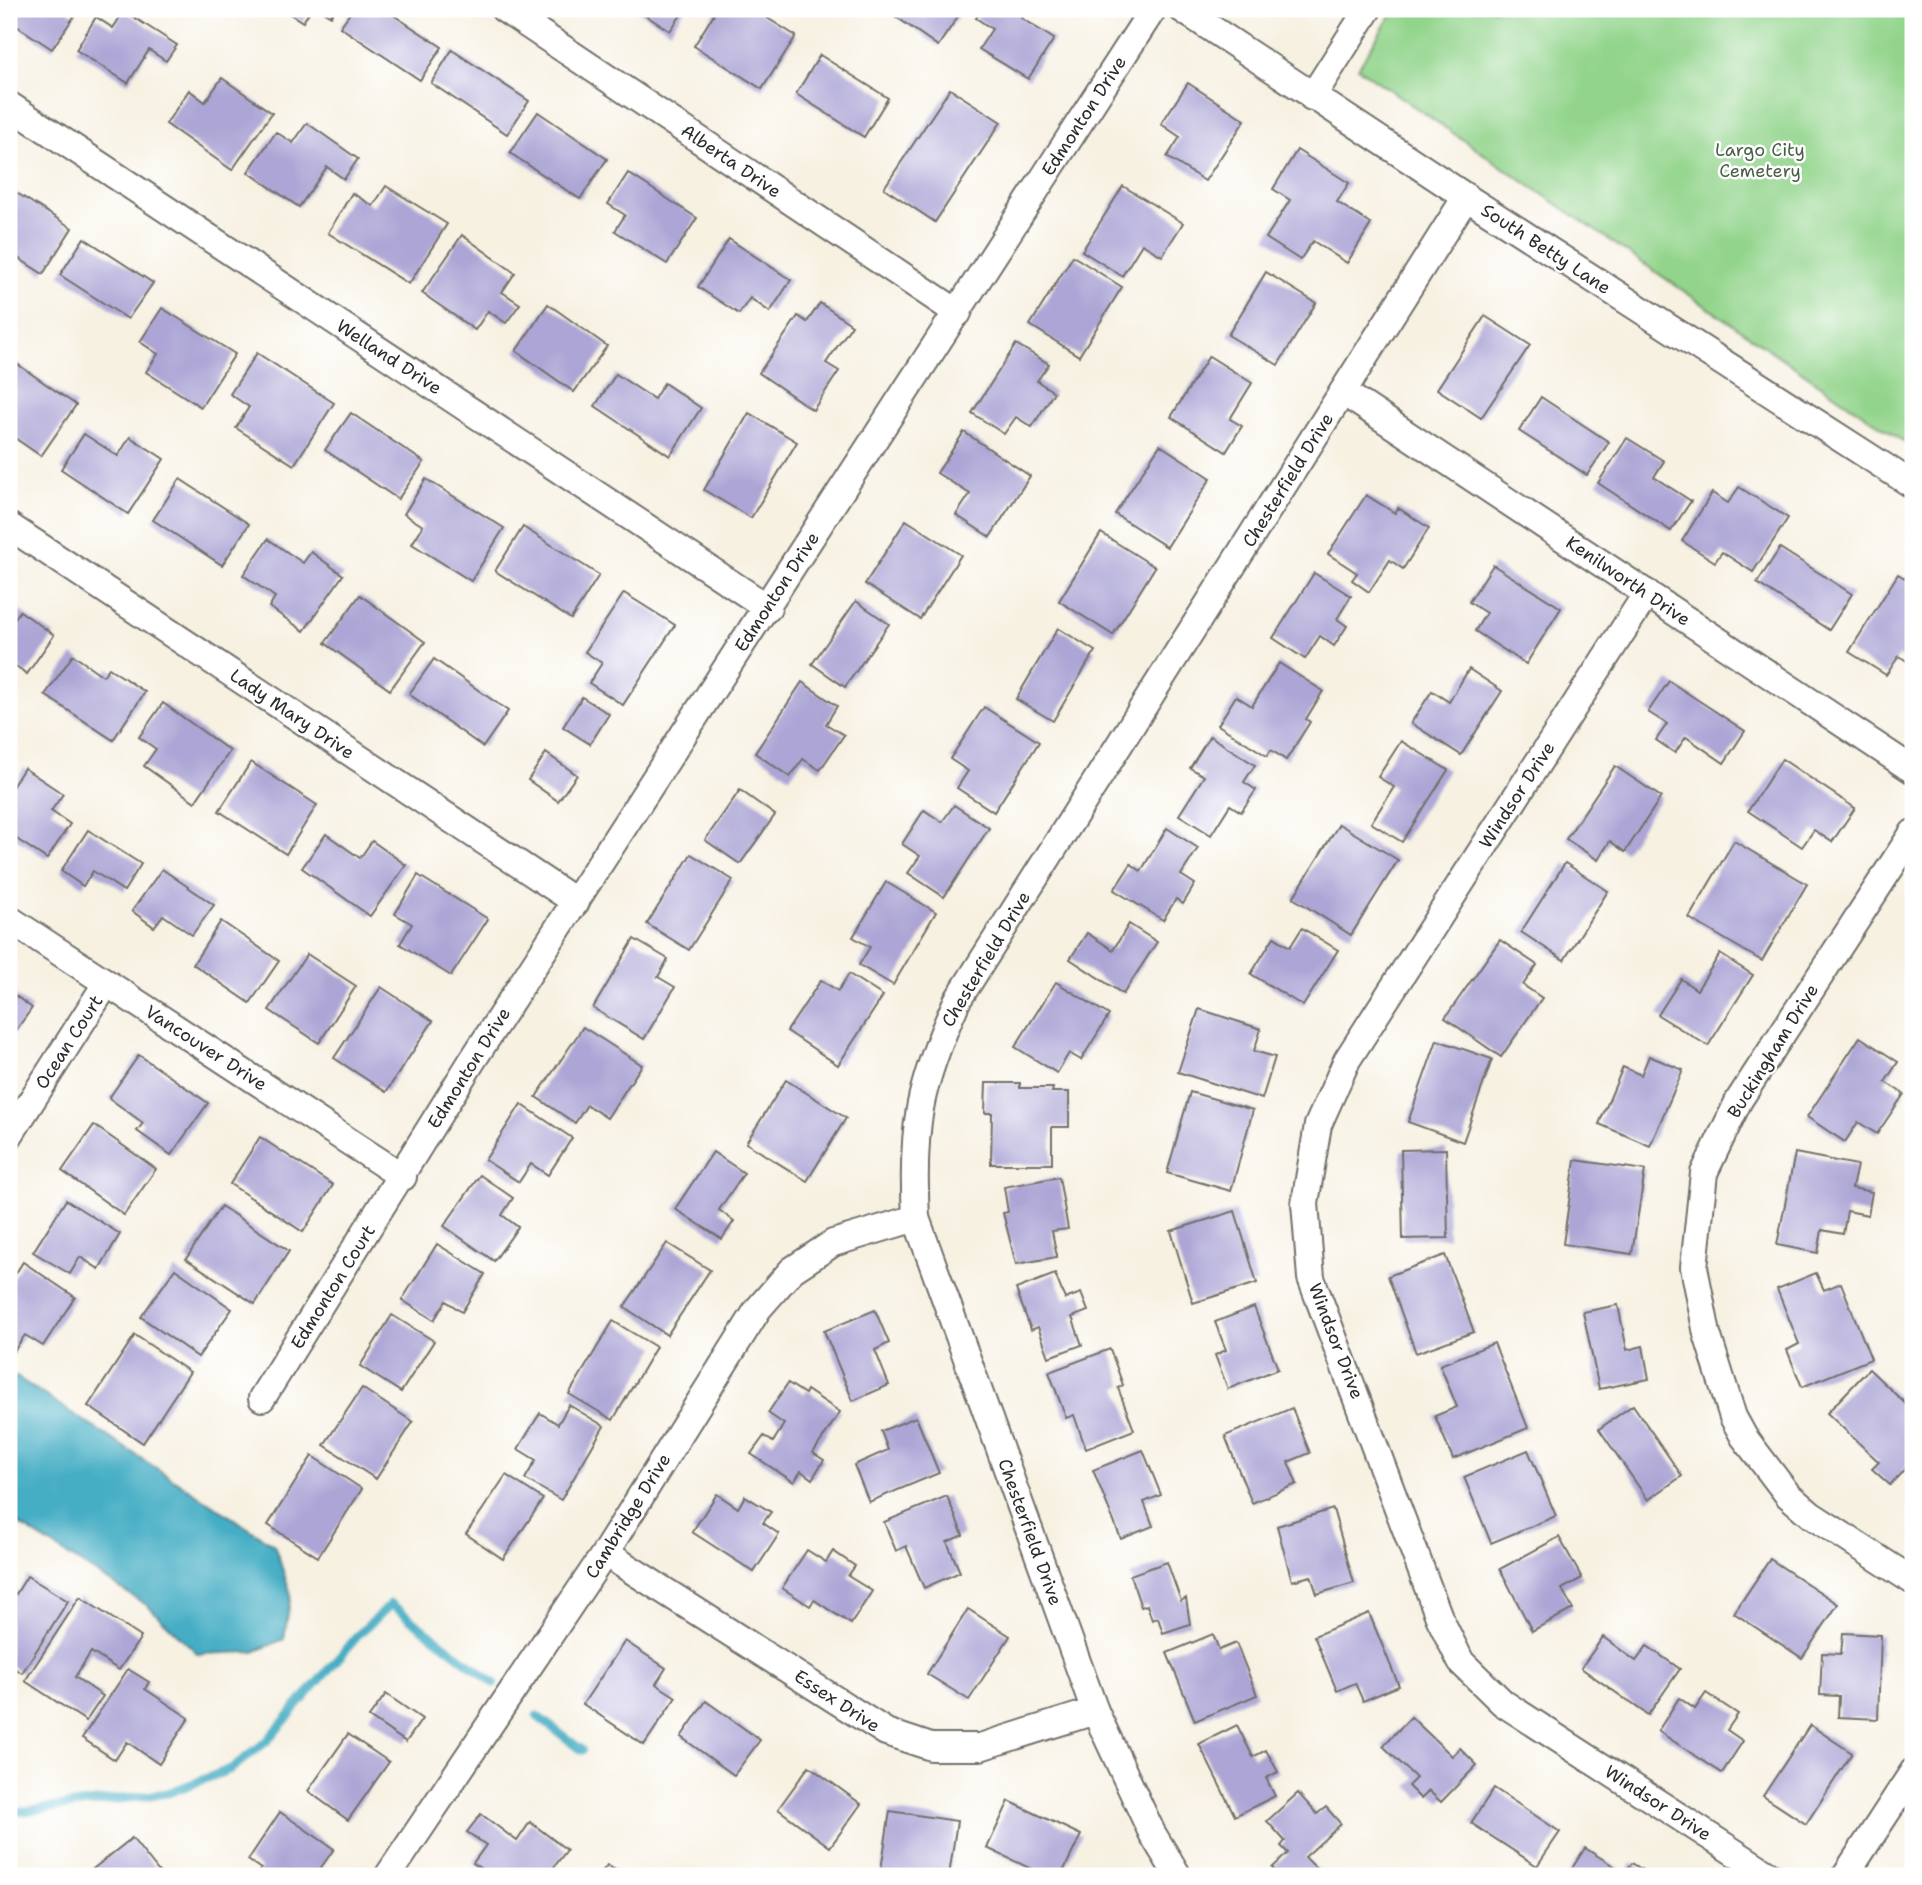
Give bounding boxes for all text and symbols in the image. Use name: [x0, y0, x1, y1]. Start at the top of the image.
street label: Edmonton Drive: [1036, 51, 1132, 181]
street label: Alberta Drive: [676, 119, 786, 203]
park label: Largo City Cemetery: [1715, 138, 1805, 183]
street label: South Betty Lane: [1477, 198, 1615, 300]
street label: Welland Drive: [332, 314, 446, 400]
street label: Chesterfield Drive: [1237, 408, 1339, 552]
street label: Edmonton Drive: [729, 527, 825, 657]
street label: Kenilworth Drive: [1561, 530, 1695, 632]
street label: Lady Mary Drive: [225, 663, 359, 765]
street label: Windsor Drive: [1474, 737, 1560, 853]
street label: Chesterfield Drive: [936, 887, 1036, 1031]
street label: Buckingham Drive: [1722, 979, 1824, 1123]
street label: Ocean Court: [30, 990, 108, 1094]
street label: Vancouver Drive: [140, 1000, 272, 1096]
street label: Edmonton Drive: [422, 1003, 516, 1133]
street label: Edmonton Court: [285, 1220, 381, 1354]
street label: Windsor Drive: [1303, 1280, 1369, 1402]
street label: Cambridge Drive: [580, 1449, 676, 1583]
street label: Chesterfield Drive: [992, 1455, 1068, 1609]
street label: Essex Drive: [789, 1664, 885, 1738]
street label: Windsor Drive: [1600, 1760, 1716, 1846]

